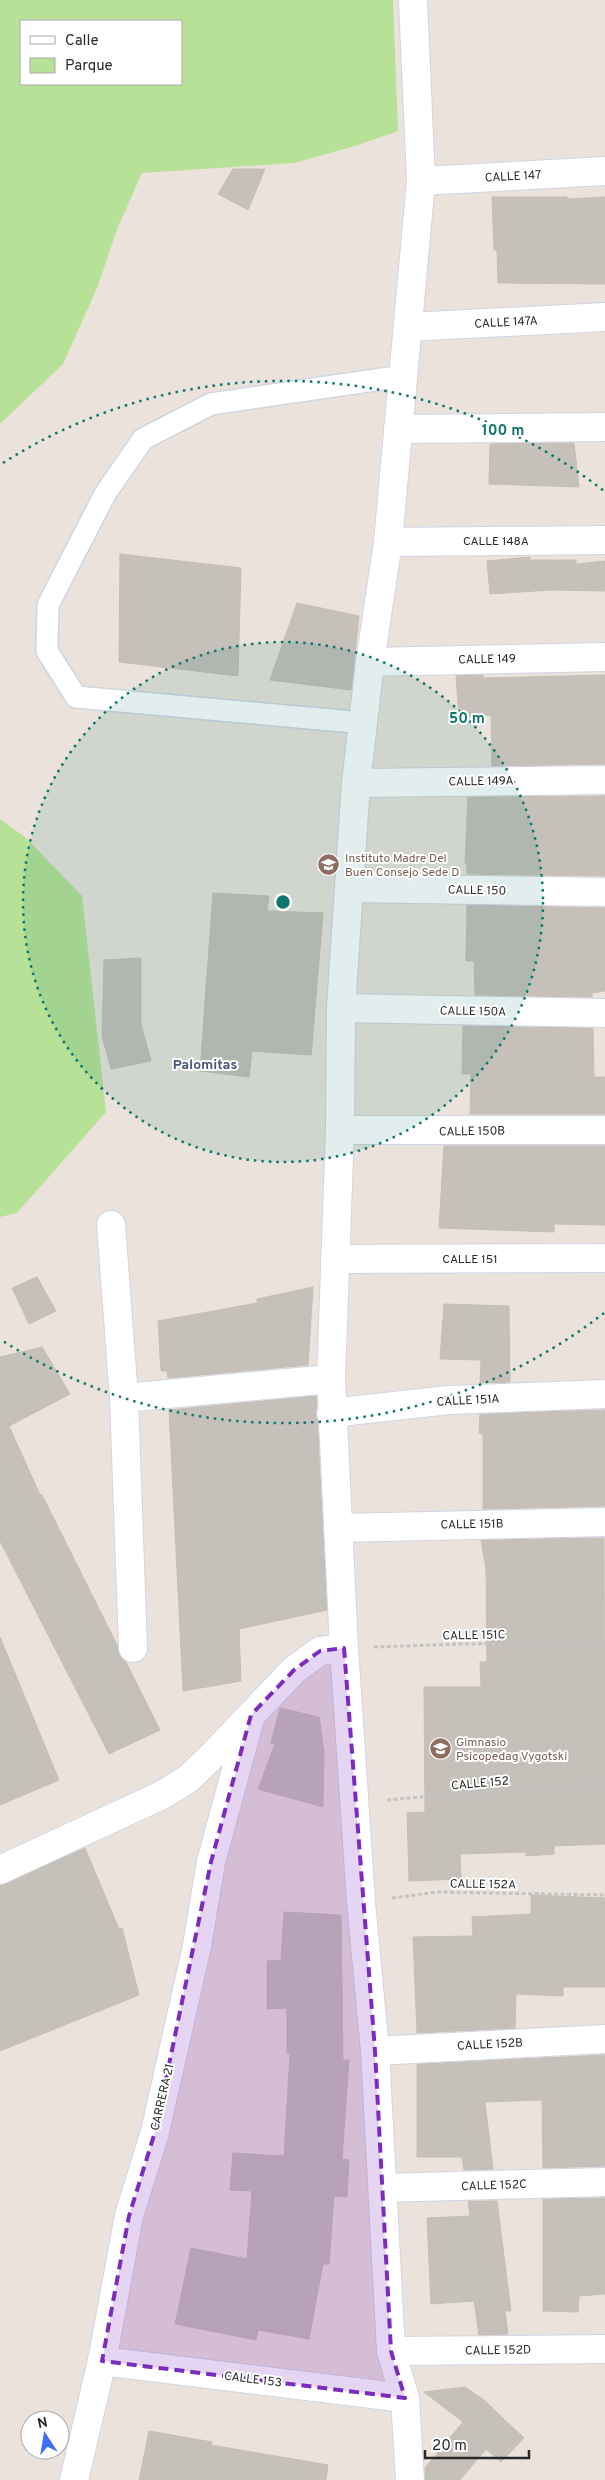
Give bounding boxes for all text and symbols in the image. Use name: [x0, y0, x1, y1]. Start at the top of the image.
legend: [20, 20, 182, 85]
text: Calle: [65, 32, 99, 51]
text: Parque: [65, 57, 113, 76]
street label: CALLE 147: [484, 168, 542, 186]
street label: CALLE 147A: [474, 313, 538, 333]
text: 100 m: [482, 422, 524, 441]
street label: CALLE 148A: [463, 534, 529, 550]
street label: CALLE 149: [458, 651, 516, 669]
text: 50 m: [449, 710, 485, 729]
street label: CALLE 149A: [448, 773, 514, 791]
place label: Instituto Madre Del Buen Consejo Sede D: [345, 851, 459, 881]
school or university icon: Instituto Madre Del Buen Consejo Sede D: [317, 853, 341, 877]
street label: CALLE 150: [448, 882, 506, 900]
centre of rings: [274, 893, 292, 911]
street label: CALLE 150A: [440, 1003, 506, 1021]
district label: Palomitas: [173, 1057, 237, 1074]
street label: CALLE 150B: [439, 1123, 505, 1141]
street label: CALLE 151: [442, 1252, 498, 1268]
street label: CALLE 151A: [436, 1391, 500, 1411]
street label: CALLE 151B: [440, 1516, 504, 1534]
street label: CALLE 151C: [442, 1627, 506, 1645]
place label: Gimnasio Psicopedag Vygotski: [456, 1735, 567, 1765]
school or university icon: Gimnasio Psicopedag Vygotski: [428, 1737, 452, 1761]
street label: CALLE 152: [450, 1773, 510, 1794]
street label: CALLE 152A: [450, 1876, 516, 1894]
street label: CALLE 152B: [457, 2035, 524, 2055]
street label: CARRERA 21: [147, 2062, 178, 2132]
street label: CALLE 152C: [461, 2177, 527, 2195]
street label: CALLE 152D: [465, 2342, 531, 2360]
street label: CALLE 153: [223, 2369, 283, 2391]
north arrow: [20, 2410, 70, 2460]
text: N: [36, 2414, 49, 2433]
scale bar: [425, 2428, 529, 2460]
text: 20 m: [432, 2437, 467, 2456]

